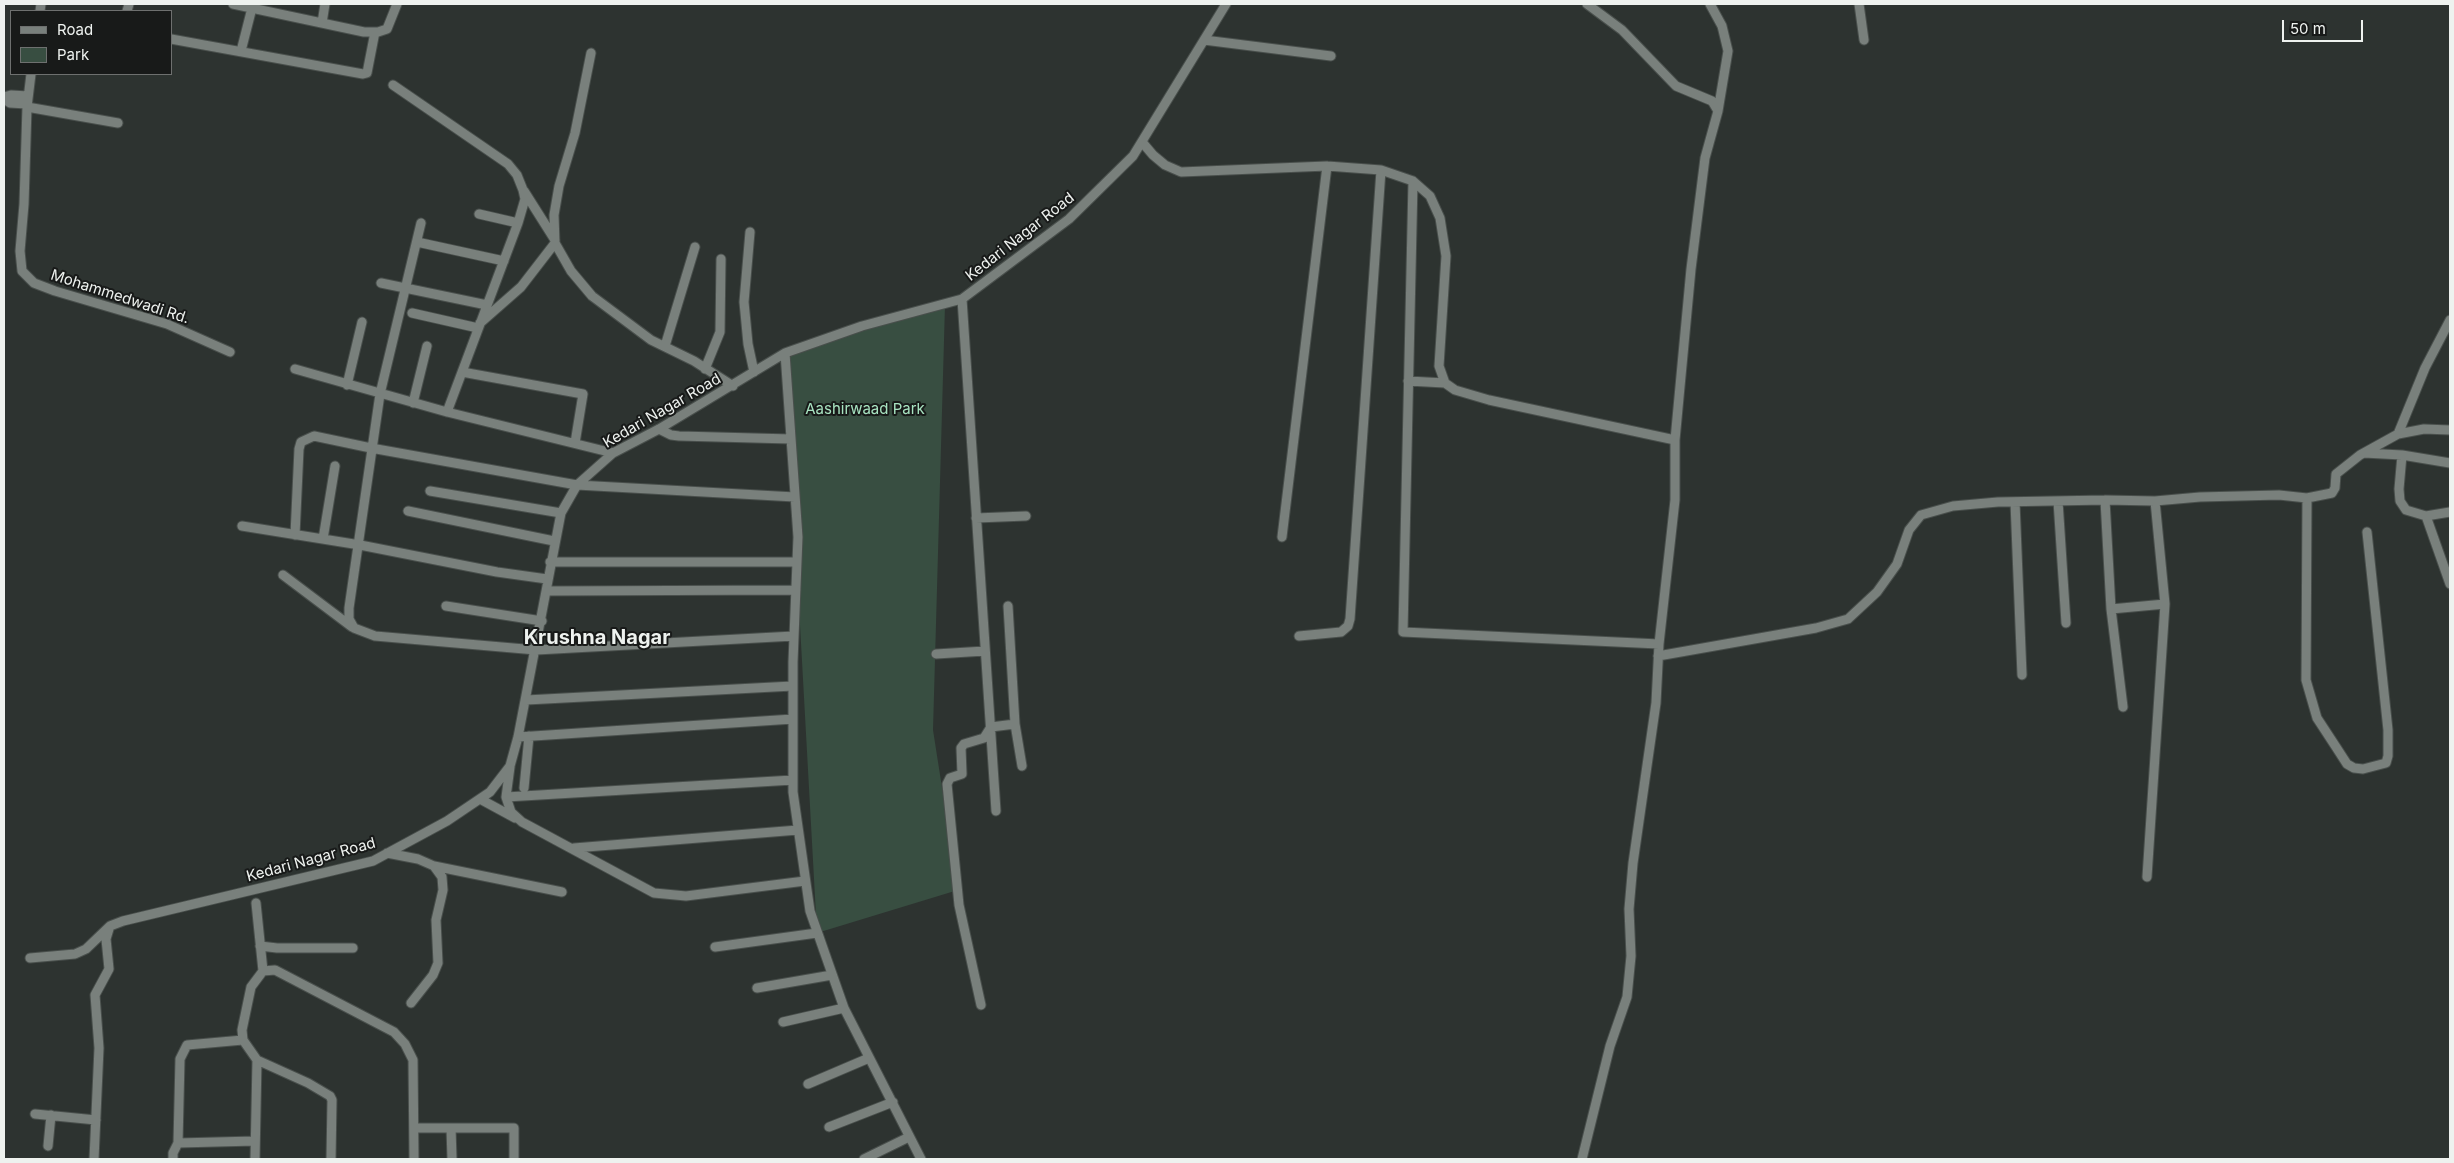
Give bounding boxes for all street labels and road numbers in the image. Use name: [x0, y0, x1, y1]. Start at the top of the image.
street label: Kedari Nagar Road: [962, 189, 1078, 285]
street label: Mohammedwadi Rd.: [48, 266, 192, 328]
street label: Kedari Nagar Road: [600, 370, 724, 452]
street label: Kedari Nagar Road: [244, 834, 378, 886]

